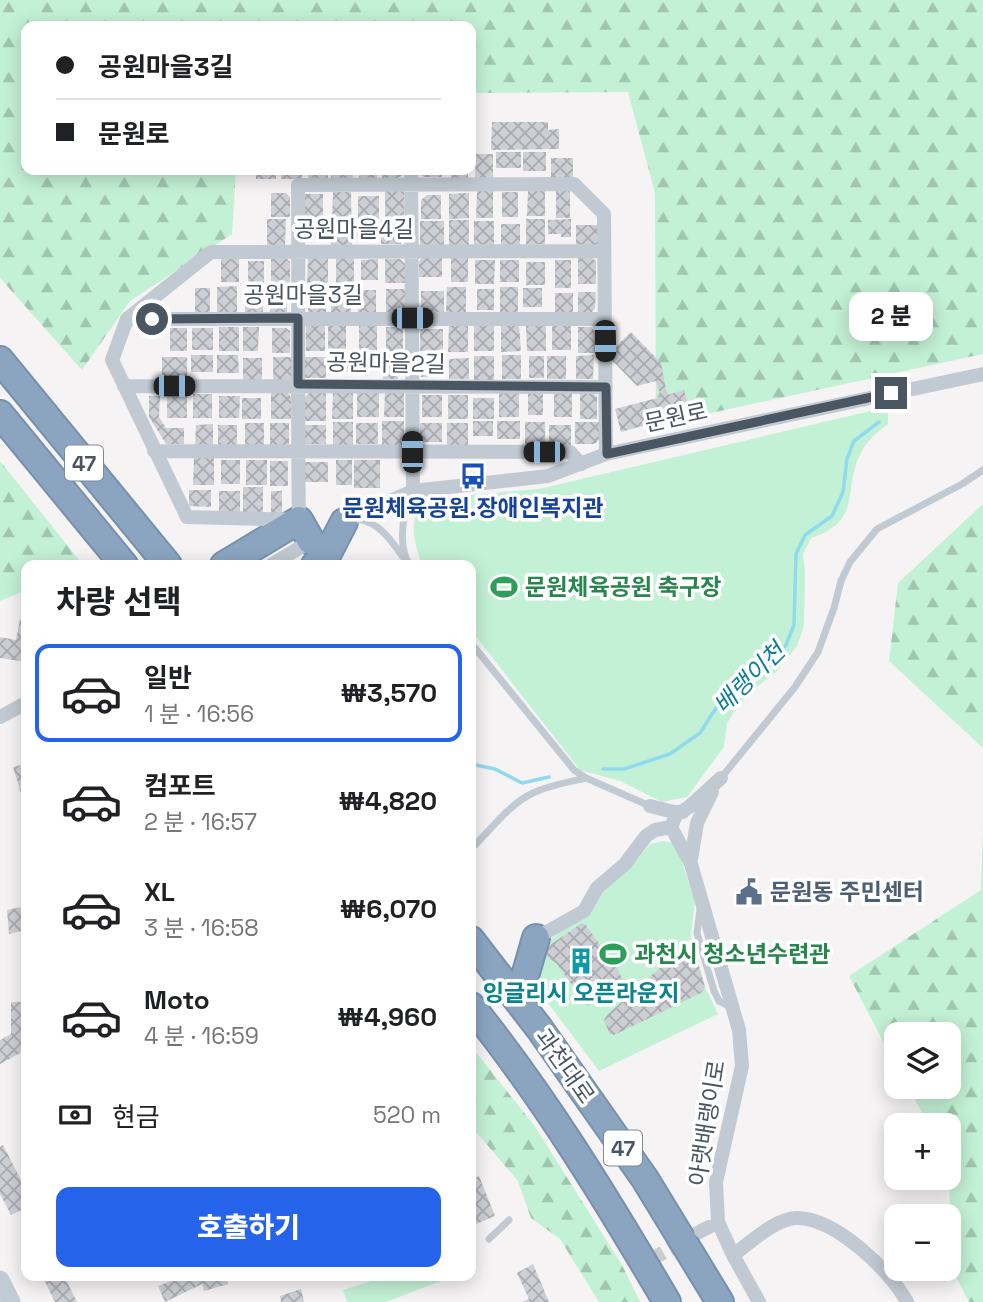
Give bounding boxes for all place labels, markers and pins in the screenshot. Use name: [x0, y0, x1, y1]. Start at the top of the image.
bus stop icon: 문원체육공원.장애인복지관: [458, 461, 488, 491]
place label: 문원체육공원.장애인복지관: [343, 493, 603, 523]
sports icon: 문원체육공원 축구장: [489, 572, 519, 602]
place label: 문원체육공원 축구장: [525, 572, 721, 602]
public building icon: 문원동 주민센터: [734, 877, 764, 907]
place label: 문원동 주민센터: [770, 877, 924, 907]
sports icon: 과천시 청소년수련관: [598, 939, 628, 969]
place label: 과천시 청소년수련관: [634, 939, 830, 969]
building icon: 잉글리시 오픈라운지: [566, 946, 596, 976]
place label: 잉글리시 오픈라운지: [483, 978, 679, 1008]

